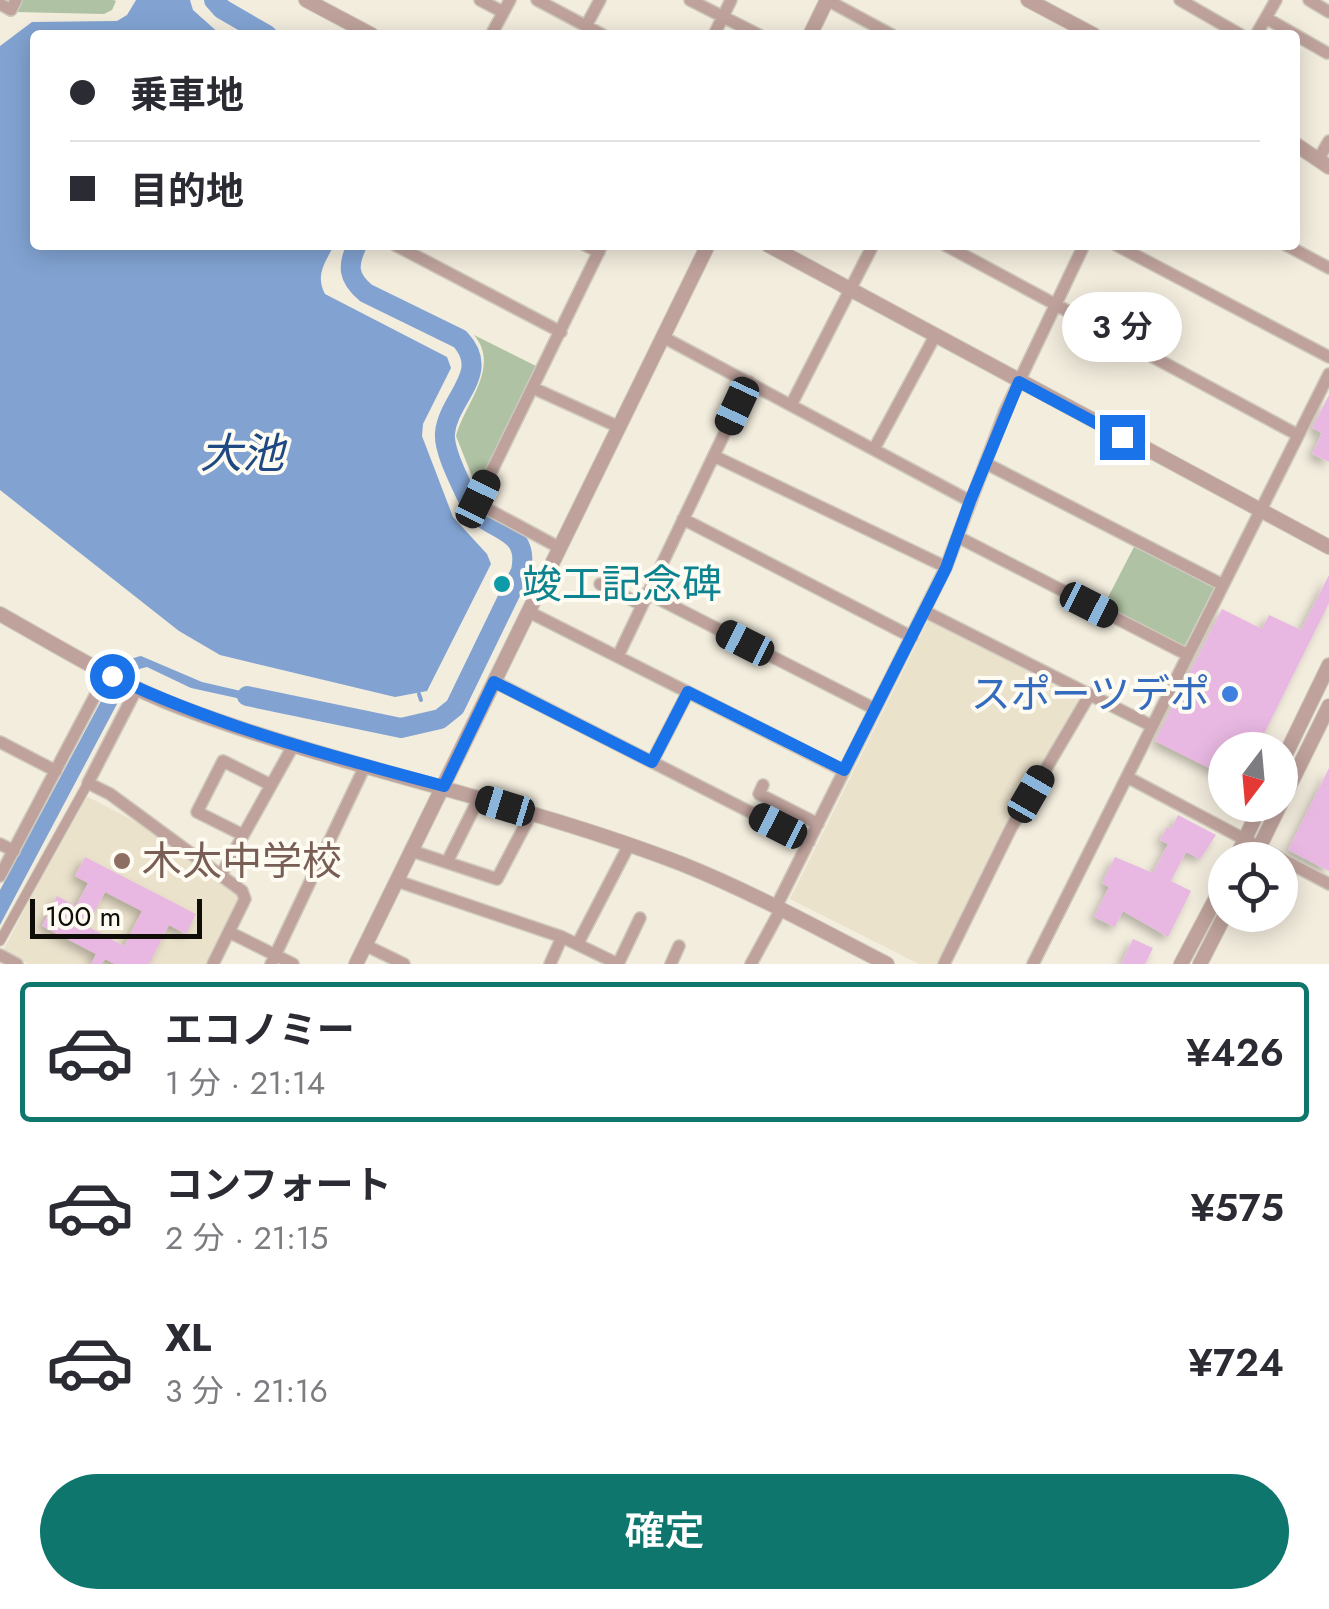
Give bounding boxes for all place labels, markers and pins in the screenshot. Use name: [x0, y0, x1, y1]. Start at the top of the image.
place label: 竣工記念碑: [522, 555, 722, 613]
marker: 竣工記念碑: [491, 573, 513, 595]
place label: スポーツデポ: [971, 665, 1210, 723]
marker: スポーツデポ: [1219, 683, 1241, 705]
place label: 木太中学校: [142, 832, 342, 890]
marker: 木太中学校: [111, 850, 133, 872]

